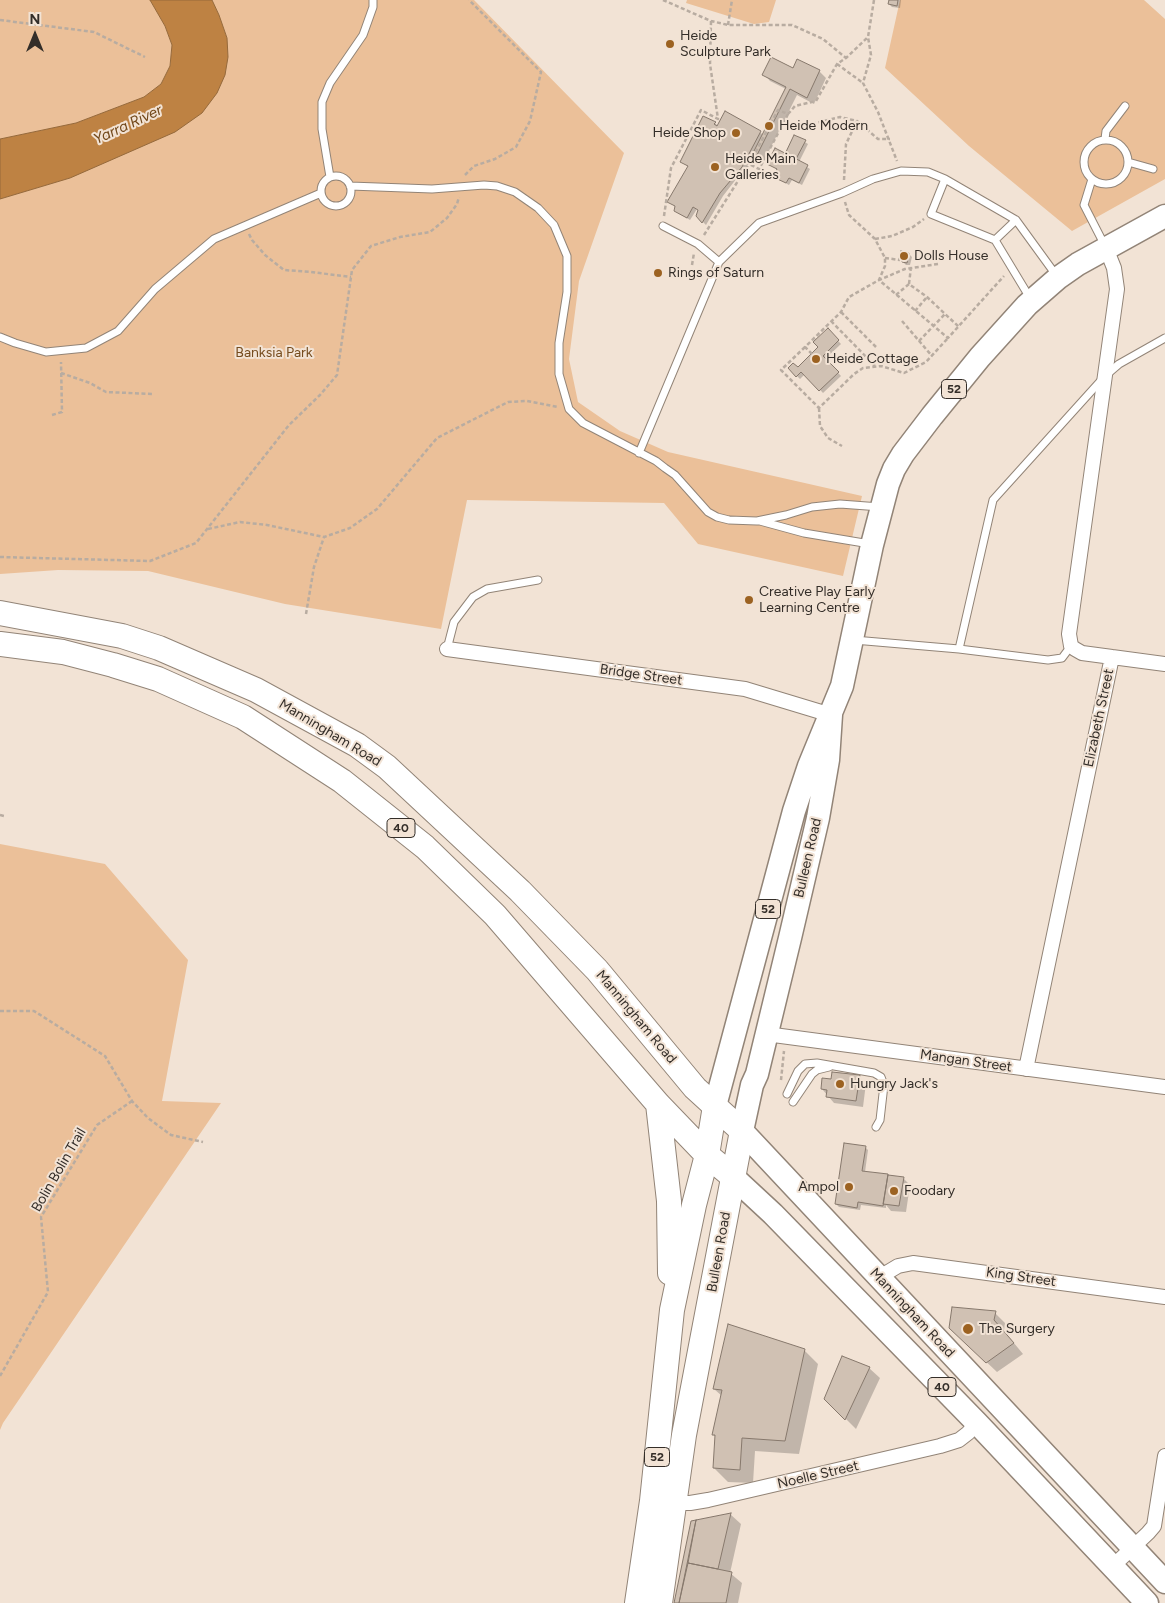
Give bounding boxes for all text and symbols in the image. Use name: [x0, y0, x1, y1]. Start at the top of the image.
north arrow: [10, 10, 60, 60]
text: N: [30, 11, 40, 28]
place label: Heide Sculpture Park: [680, 28, 771, 60]
marker: Heide Sculpture Park: [664, 38, 676, 50]
water label: Yarra River: [91, 101, 165, 149]
place label: Heide Modern: [779, 118, 868, 134]
marker: Heide Modern: [763, 120, 775, 132]
place label: Heide Shop: [652, 125, 726, 141]
marker: Heide Shop: [730, 127, 742, 139]
place label: Heide Main Galleries: [725, 151, 796, 184]
marker: Heide Main Galleries: [709, 161, 721, 173]
place label: Dolls House: [914, 248, 989, 264]
marker: Dolls House: [898, 250, 910, 262]
place label: Rings of Saturn: [668, 265, 764, 281]
marker: Rings of Saturn: [652, 267, 664, 279]
park label: Banksia Park: [235, 345, 313, 361]
place label: Heide Cottage: [826, 351, 918, 367]
marker: Heide Cottage: [810, 353, 822, 365]
road number: 52: [942, 379, 966, 398]
place label: Creative Play Early Learning Centre: [759, 584, 875, 616]
marker: Creative Play Early Learning Centre: [743, 594, 755, 606]
street label: Bridge Street: [599, 661, 683, 689]
street label: Elizabeth Street: [1080, 667, 1118, 769]
street label: Manningham Road: [276, 696, 384, 770]
street label: Bulleen Road: [791, 816, 825, 900]
road number: 40: [387, 818, 415, 838]
road number: 52: [756, 900, 780, 919]
street label: Manningham Road: [592, 967, 680, 1067]
street label: Mangan Street: [919, 1046, 1013, 1076]
place label: Hungry Jack's: [850, 1076, 938, 1092]
marker: Hungry Jack's: [834, 1078, 846, 1090]
street label: Bolin Bolin Trail: [28, 1125, 90, 1215]
place label: Ampol: [798, 1179, 839, 1195]
marker: Ampol: [843, 1181, 855, 1193]
place label: Foodary: [904, 1183, 955, 1199]
marker: Foodary: [888, 1185, 900, 1197]
street label: Bulleen Road: [704, 1211, 734, 1293]
street label: King Street: [985, 1264, 1057, 1290]
street label: Manningham Road: [866, 1265, 958, 1361]
place label: The Surgery: [979, 1321, 1055, 1337]
marker: The Surgery: [961, 1322, 975, 1336]
road number: 40: [928, 1378, 956, 1396]
road number: 52: [644, 1448, 670, 1466]
street label: Noelle Street: [776, 1457, 860, 1493]

